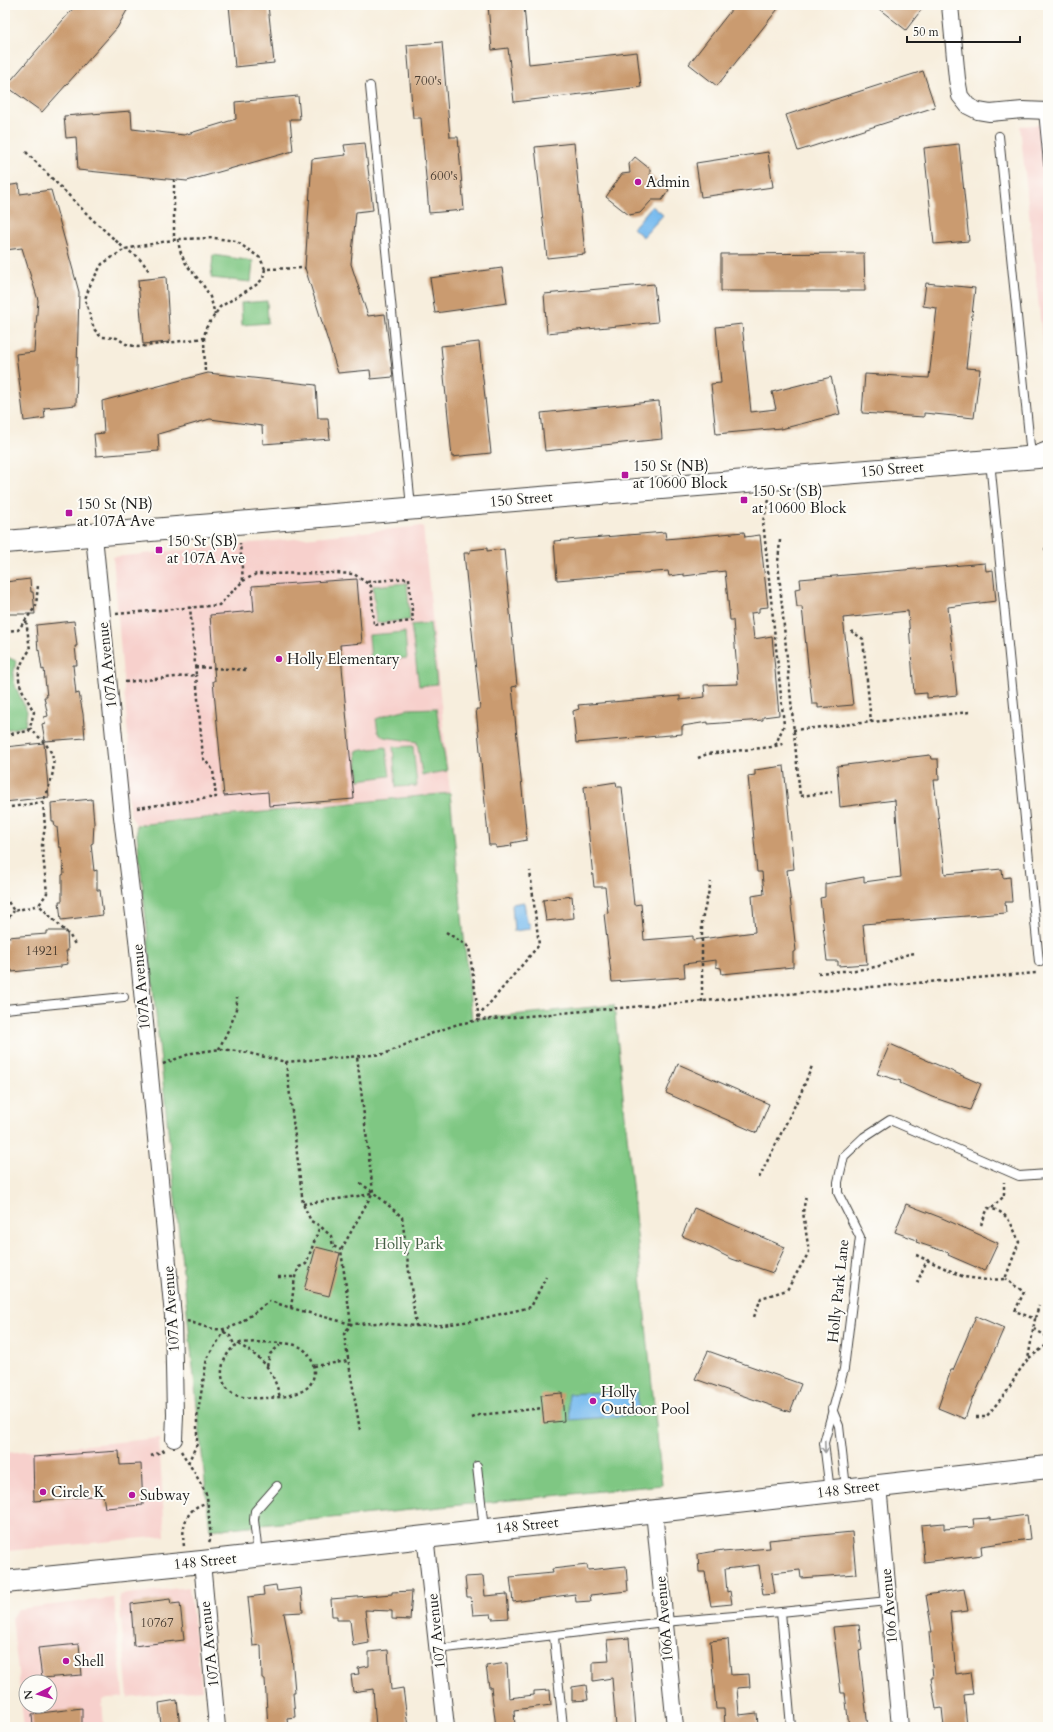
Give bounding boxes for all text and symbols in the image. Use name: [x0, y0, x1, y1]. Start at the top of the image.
scale bar: [907, 18, 1020, 44]
text: 50 m: [913, 24, 940, 40]
house number: 700's: [414, 72, 442, 90]
house number: 600's: [430, 167, 458, 185]
place label: Admin: [646, 172, 691, 192]
marker: Admin: [633, 177, 643, 187]
place label: 150 St (NB) at 10600 Block: [633, 456, 728, 493]
street label: 150 Street: [860, 456, 925, 482]
marker: 150 St (NB) at 10600 Block: [620, 470, 630, 480]
place label: 150 St (SB) at 10600 Block: [752, 481, 847, 518]
street label: 150 Street: [489, 486, 554, 512]
place label: 150 St (NB) at 107A Ave: [77, 494, 155, 531]
marker: 150 St (SB) at 10600 Block: [739, 495, 749, 505]
marker: 150 St (NB) at 107A Ave: [64, 508, 74, 518]
place label: 150 St (SB) at 107A Ave: [167, 531, 245, 568]
marker: 150 St (SB) at 107A Ave: [154, 545, 164, 555]
street label: 107A Avenue: [93, 621, 121, 709]
place label: Holly Elementary: [287, 649, 400, 669]
marker: Holly Elementary: [274, 654, 284, 664]
house number: 14921: [25, 942, 59, 960]
street label: 107A Avenue: [127, 943, 155, 1031]
park label: Holly Park: [374, 1234, 444, 1254]
street label: Holly Park Lane: [823, 1238, 853, 1344]
street label: 107A Avenue: [158, 1265, 184, 1353]
place label: Holly Outdoor Pool: [601, 1382, 690, 1419]
marker: Holly Outdoor Pool: [588, 1396, 598, 1406]
one-way arrow: [821, 1440, 829, 1453]
street label: 148 Street: [815, 1475, 881, 1503]
place label: Circle K: [51, 1482, 106, 1502]
place label: Subway: [140, 1485, 190, 1505]
marker: Circle K: [38, 1487, 48, 1497]
marker: Subway: [127, 1490, 137, 1500]
street label: 148 Street: [495, 1512, 560, 1538]
street label: 148 Street: [173, 1548, 238, 1574]
street label: 106 Avenue: [876, 1567, 902, 1645]
street label: 106A Avenue: [650, 1575, 678, 1663]
street label: 107 Avenue: [422, 1592, 450, 1670]
street label: 107A Avenue: [195, 1600, 223, 1688]
house number: 10767: [140, 1614, 174, 1632]
place label: Shell: [74, 1651, 104, 1671]
marker: Shell: [61, 1656, 71, 1666]
north arrow: [18, 1674, 58, 1714]
text: N: [21, 1689, 37, 1701]

